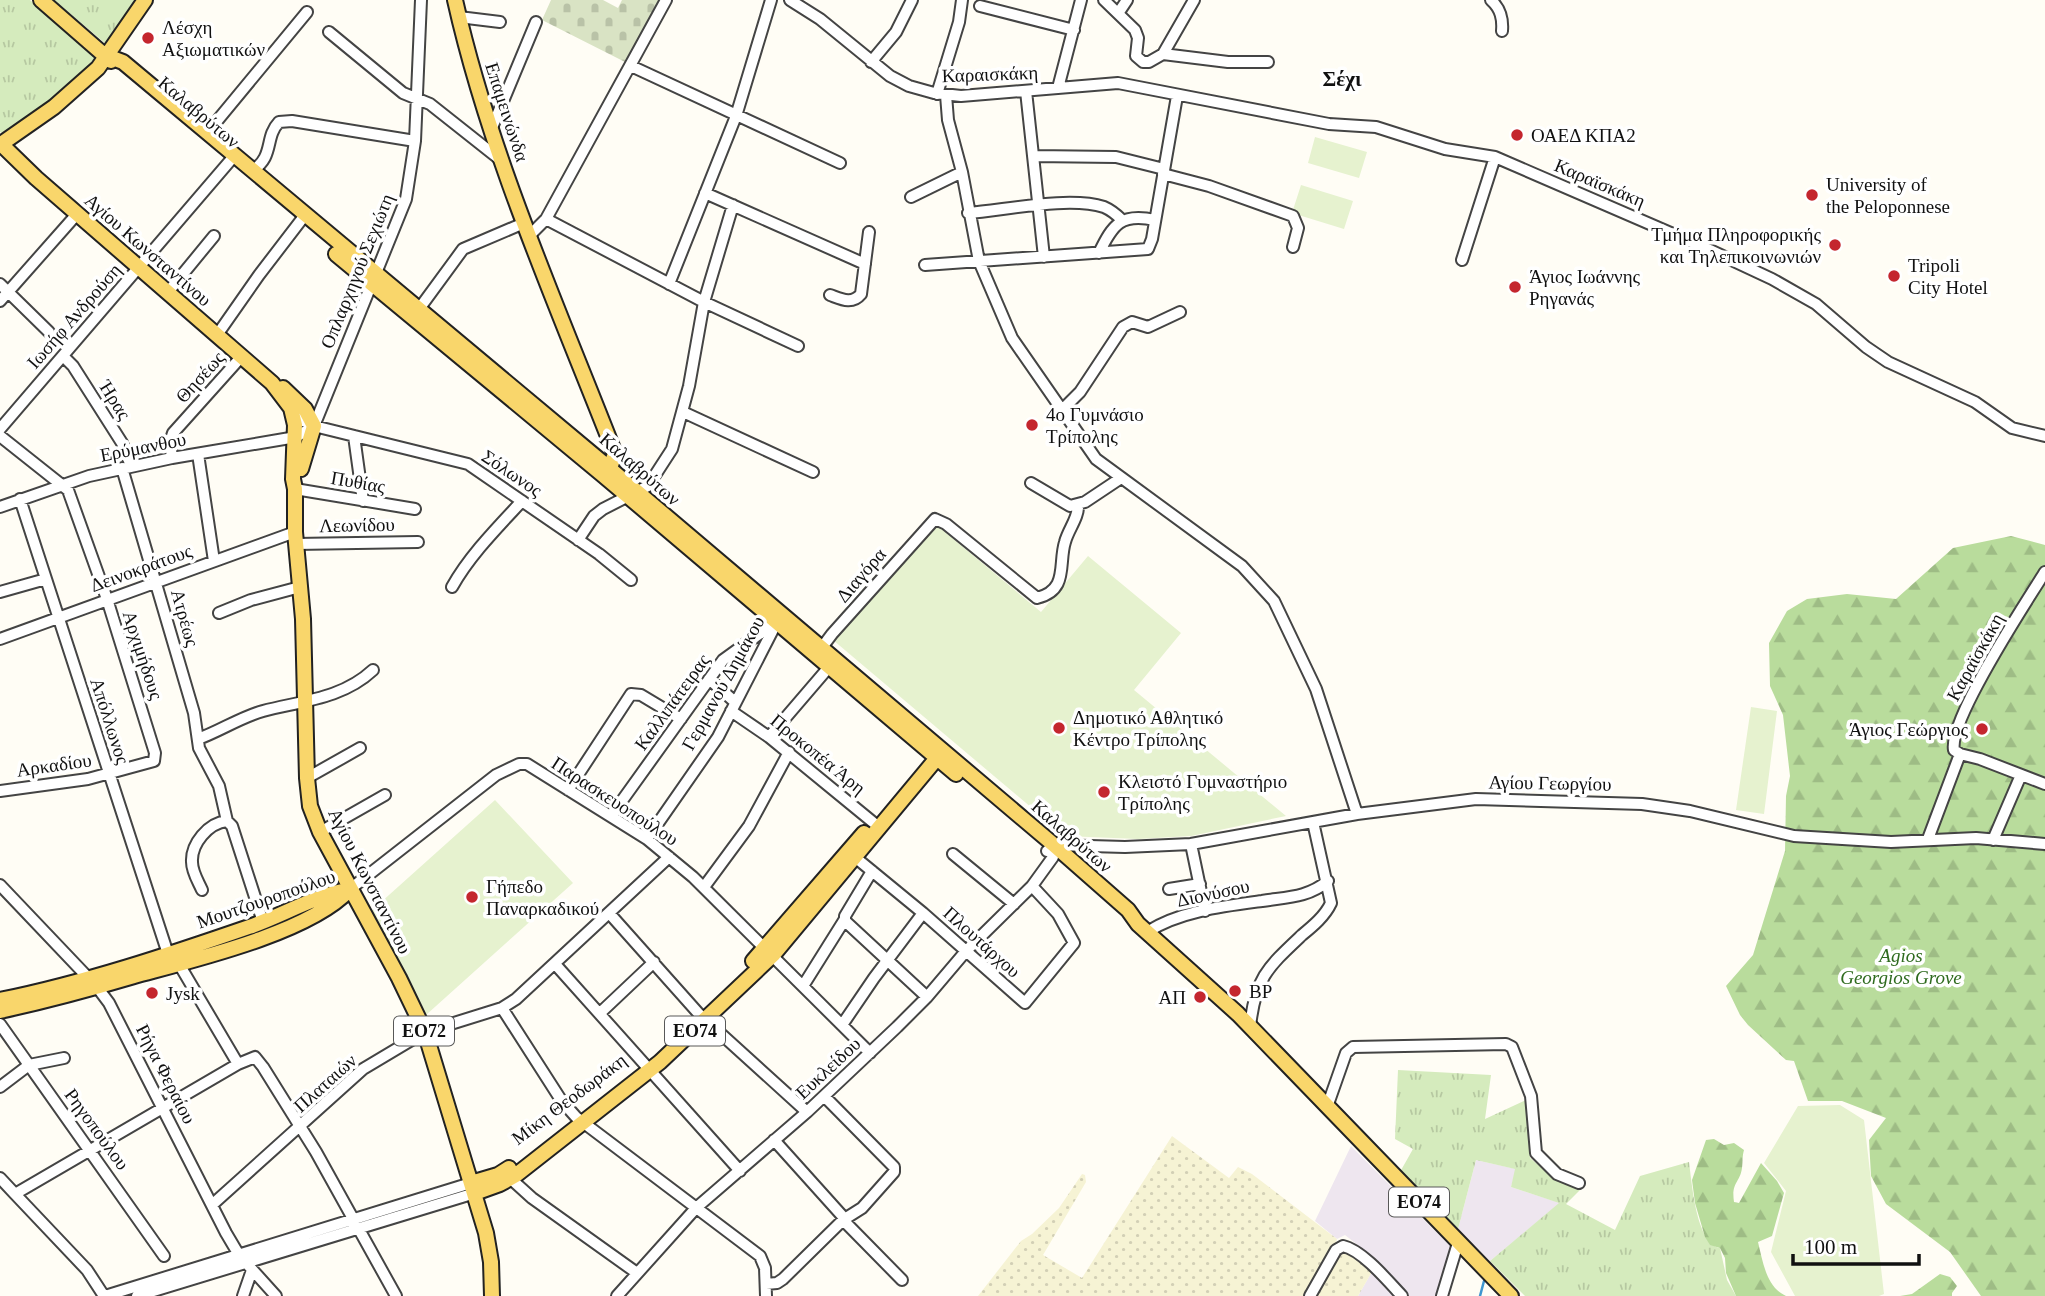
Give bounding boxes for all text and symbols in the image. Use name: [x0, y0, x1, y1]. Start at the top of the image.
place label: Λέσχη Αξιωματικών: [162, 17, 266, 60]
marker: Λέσχη Αξιωματικών: [140, 30, 156, 46]
street label: Επαμεινώνδα: [481, 60, 533, 164]
street label: Καραισκάκη: [941, 62, 1039, 86]
district label: Σέχι: [1323, 67, 1362, 91]
street label: Καλαβρύτων: [154, 72, 244, 152]
place label: ΟΑΕΔ ΚΠΑ2: [1531, 125, 1636, 146]
marker: ΟΑΕΔ ΚΠΑ2: [1509, 127, 1525, 143]
street label: Καραϊσκάκη: [1551, 154, 1649, 212]
place label: University of the Peloponnese: [1826, 174, 1950, 217]
marker: University of the Peloponnese: [1804, 187, 1820, 203]
street label: Αγίου Κωνσταντίνου: [81, 189, 215, 311]
street label: Οπλαρχηγού Σεχιώτη: [316, 191, 398, 351]
place label: Τμήμα Πληροφορικής και Τηλεπικοινωνιών: [1651, 224, 1821, 267]
marker: Τμήμα Πληροφορικής και Τηλεπικοινωνιών: [1827, 237, 1843, 253]
place label: Tripoli City Hotel: [1908, 255, 1988, 298]
street label: Ιωσήφ Ανδρούση: [23, 259, 125, 373]
place label: Άγιος Ιωάννης Ρηγανάς: [1529, 266, 1641, 309]
marker: Tripoli City Hotel: [1886, 268, 1902, 284]
marker: Άγιος Ιωάννης Ρηγανάς: [1507, 279, 1523, 295]
street label: Θησέως: [171, 347, 229, 407]
street label: Ήρας: [94, 376, 135, 424]
place label: 4ο Γυμνάσιο Τρίπολης: [1046, 404, 1144, 447]
marker: 4ο Γυμνάσιο Τρίπολης: [1024, 417, 1040, 433]
street label: Ερύμανθου: [98, 428, 188, 466]
street label: Καλαβρύτων: [596, 428, 685, 510]
street label: Σόλωνος: [478, 445, 546, 501]
street label: Πυθίας: [329, 467, 387, 497]
street label: Λεωνίδου: [319, 514, 395, 536]
street label: Δεινοκράτους: [87, 540, 195, 596]
street label: Διαγόρα: [832, 544, 890, 606]
street label: Ατρέως: [167, 587, 203, 650]
street label: Αρχιμήδους: [119, 608, 167, 703]
street label: Καραϊσκάκη: [1942, 610, 2008, 704]
street label: Γερμανού Δημάκου: [677, 612, 769, 754]
street label: Καλλιπάτειρας: [630, 650, 714, 754]
street label: Απόλλωνος: [86, 675, 134, 767]
place label: Δημοτικό Αθλητικό Κέντρο Τρίπολης: [1073, 707, 1223, 750]
street label: Προκοπέα Άρη: [766, 709, 870, 799]
place label: Άγιος Γεώργιος: [1849, 719, 1968, 740]
marker: Δημοτικό Αθλητικό Κέντρο Τρίπολης: [1051, 720, 1067, 736]
marker: Άγιος Γεώργιος: [1974, 721, 1990, 737]
street label: Αρκαδίου: [15, 749, 93, 781]
street label: Παρασκευοπούλου: [548, 752, 682, 850]
place label: Κλειστό Γυμναστήριο Τρίπολης: [1118, 771, 1287, 814]
street label: Αγίου Γεωργίου: [1488, 771, 1612, 795]
marker: Κλειστό Γυμναστήριο Τρίπολης: [1096, 784, 1112, 800]
street label: Καλαβρύτων: [1028, 795, 1117, 877]
street label: Αγίου Κωνσταντίνου: [324, 805, 416, 957]
street label: Μουτζουροπούλου: [194, 865, 338, 933]
street label: Διονύσου: [1175, 875, 1251, 911]
place label: Γήπεδο Παναρκαδικού: [486, 876, 599, 919]
marker: Γήπεδο Παναρκαδικού: [464, 889, 480, 905]
street label: Πλουτάρχου: [939, 902, 1025, 982]
park label: Agios Georgios Grove: [1840, 945, 1962, 988]
place label: BP: [1249, 981, 1272, 1002]
place label: Jysk: [166, 983, 200, 1004]
marker: BP: [1227, 983, 1243, 999]
marker: Jysk: [144, 985, 160, 1001]
place label: ΑΠ: [1159, 987, 1186, 1008]
marker: ΑΠ: [1192, 989, 1208, 1005]
road number: ΕΟ72: [394, 1016, 454, 1046]
road number: ΕΟ74: [665, 1016, 725, 1046]
street label: Ρήγα Φεραίου: [132, 1021, 200, 1127]
street label: Ευκλείδου: [791, 1033, 865, 1103]
street label: Πλαταιών: [289, 1049, 361, 1116]
street label: Μίκη Θεοδωράκη: [508, 1049, 630, 1149]
street label: Ρηγοπούλου: [61, 1084, 133, 1174]
road number: ΕΟ74: [1389, 1188, 1449, 1217]
scale bar: [1793, 1222, 1919, 1266]
text: 100 m: [1804, 1235, 1857, 1259]

